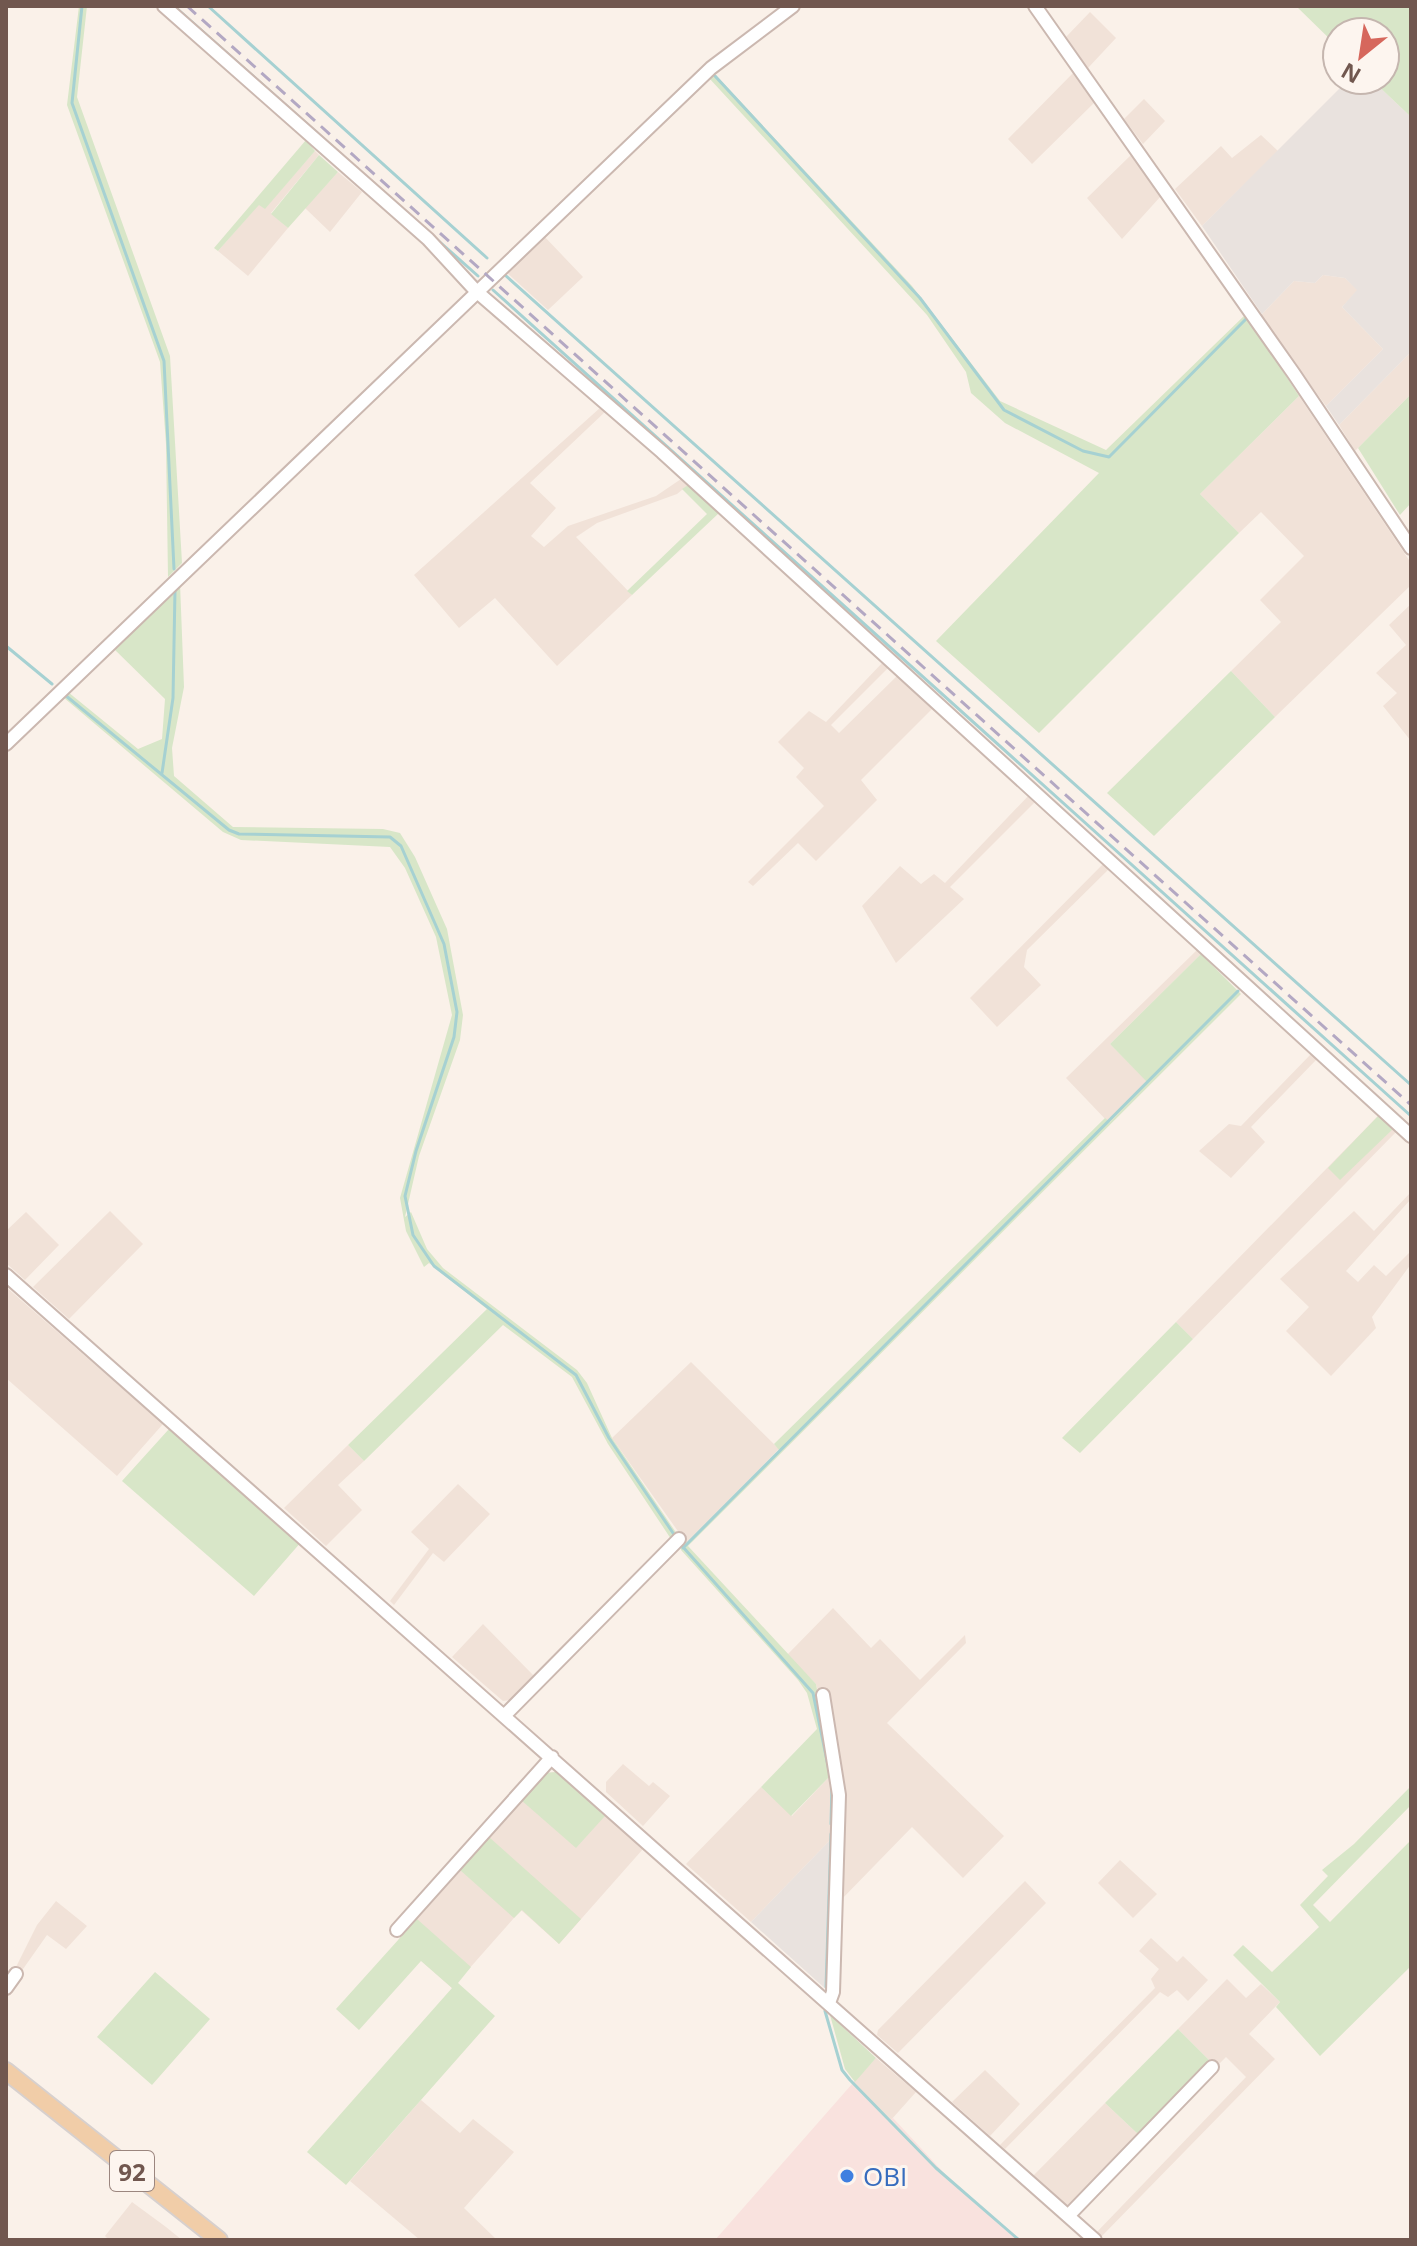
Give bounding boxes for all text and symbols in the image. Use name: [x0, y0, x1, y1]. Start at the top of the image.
north arrow: [1321, 16, 1401, 96]
text: N: [1335, 57, 1366, 92]
road number: 92: [110, 2151, 154, 2191]
place label: OBI: [863, 2158, 907, 2194]
marker: OBI: [838, 2167, 856, 2185]

